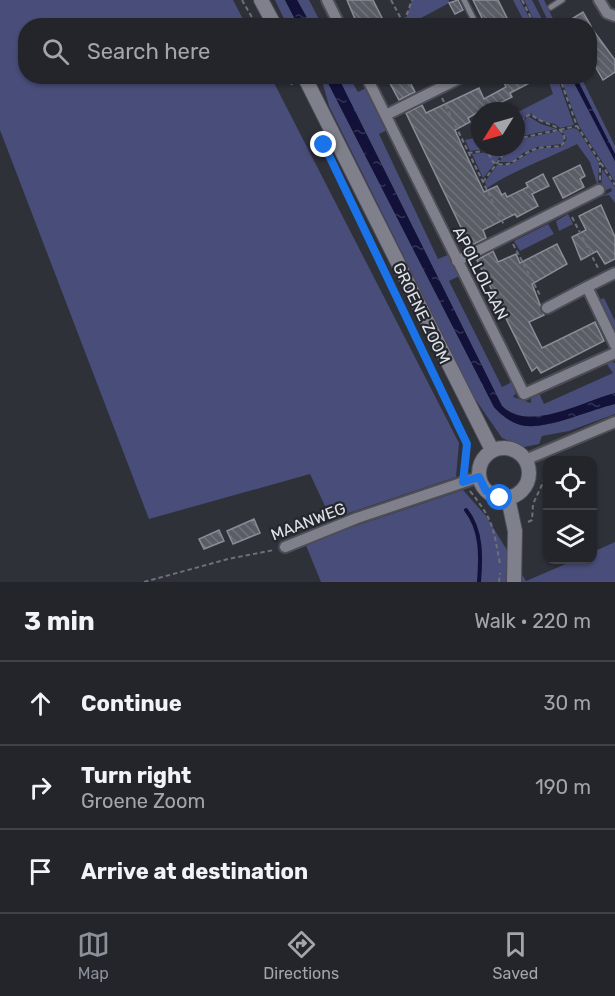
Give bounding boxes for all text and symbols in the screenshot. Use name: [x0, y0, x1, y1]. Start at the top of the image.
search box: [18, 18, 597, 84]
icon: search: [39, 35, 72, 68]
text: Search here: [87, 38, 210, 65]
north arrow: [471, 102, 525, 156]
route end: [310, 131, 336, 157]
street label: APOLLOLAAN: [449, 223, 512, 323]
street label: GROENE ZOOM: [389, 259, 454, 367]
map controls: [543, 456, 597, 564]
button: locate: [543, 456, 597, 510]
route start: [486, 484, 512, 510]
street label: MAANWEG: [268, 499, 348, 544]
button: layers: [543, 510, 597, 564]
text: 3 min: [24, 606, 95, 637]
text: Walk · 220 m: [474, 609, 591, 633]
icon: ahead: [24, 687, 57, 720]
text: Continue: [81, 690, 182, 717]
text: 30 m: [544, 691, 591, 715]
text: Turn right: [81, 762, 191, 789]
icon: right: [24, 771, 57, 804]
text: 190 m: [535, 775, 591, 799]
text: Groene Zoom: [81, 789, 205, 813]
icon: arrive: [24, 855, 57, 888]
text: Arrive at destination: [81, 858, 308, 885]
tab: Map: [77, 928, 110, 983]
tab: Directions: [263, 928, 339, 983]
tab: Saved: [493, 928, 538, 983]

